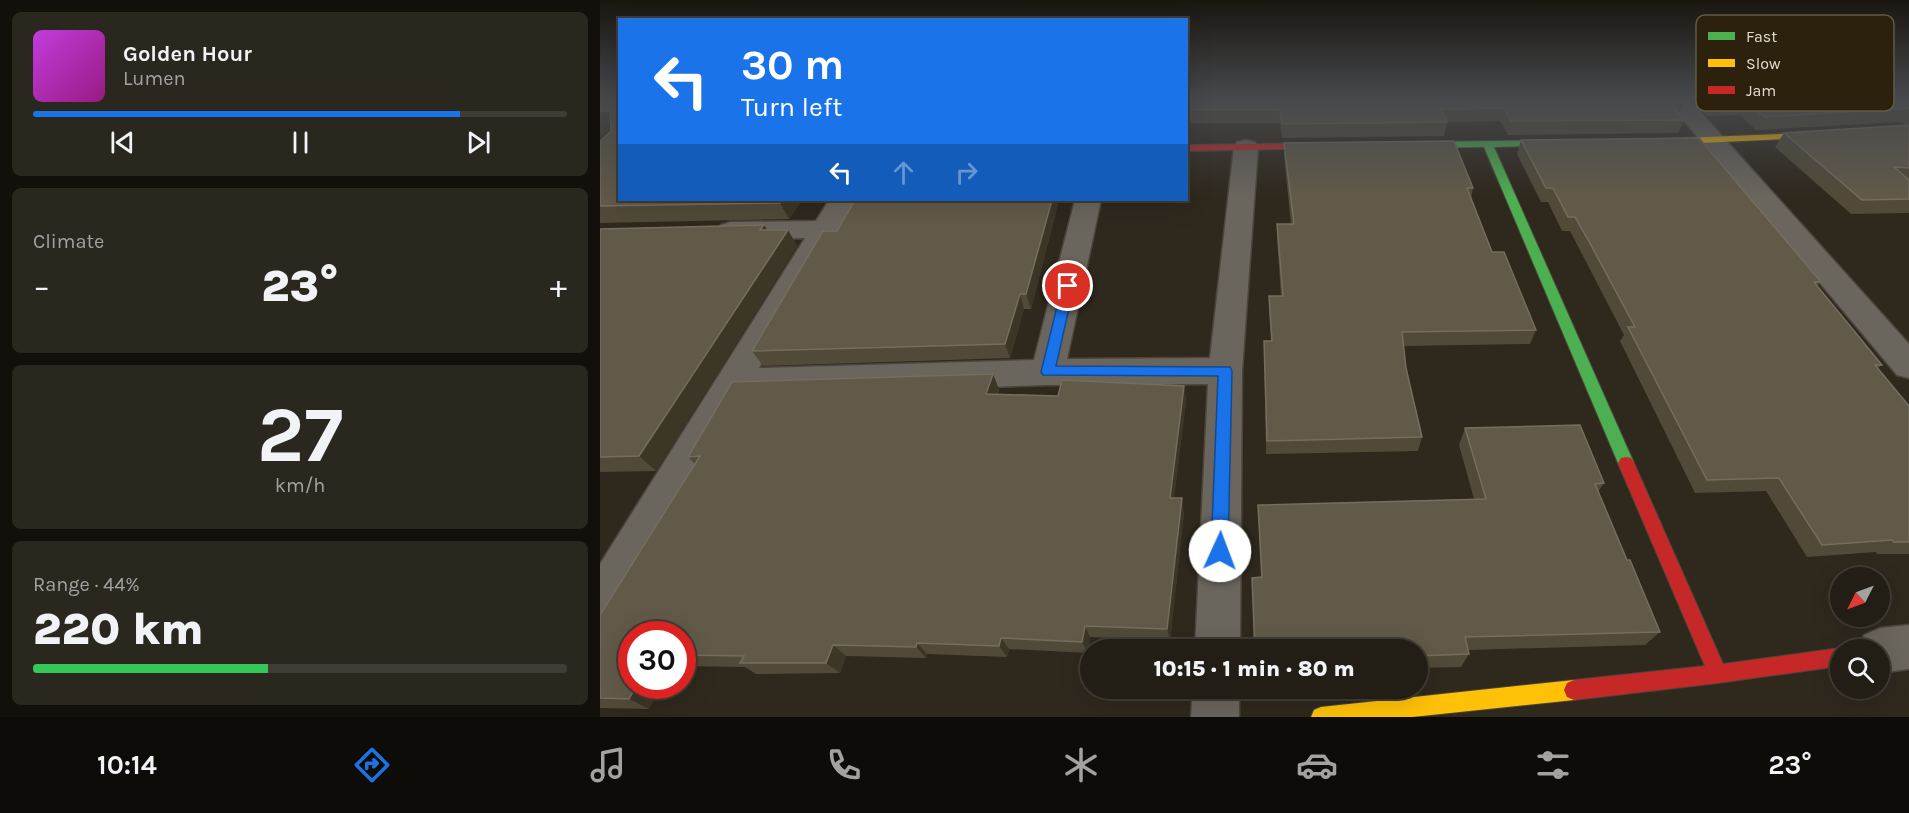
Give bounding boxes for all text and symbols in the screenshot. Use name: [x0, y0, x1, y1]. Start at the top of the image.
legend: [1696, 15, 1894, 111]
text: Fast: [1746, 27, 1777, 46]
text: 30 m: [741, 40, 844, 90]
text: Golden Hour: [123, 41, 252, 67]
icon: left: [642, 42, 720, 120]
text: Slow: [1746, 54, 1781, 73]
text: Lumen: [123, 67, 186, 90]
text: Jam: [1746, 81, 1776, 100]
text: Turn left: [741, 91, 842, 123]
icon: previous: [106, 126, 139, 159]
icon: pause: [284, 126, 317, 159]
icon: next: [462, 126, 495, 159]
icon: left: [824, 156, 857, 189]
icon: ahead: [887, 156, 920, 189]
icon: right: [950, 156, 983, 189]
text: Climate: [33, 230, 104, 253]
text: 23°: [261, 260, 339, 312]
pin: [1042, 260, 1093, 311]
text: −: [33, 267, 50, 305]
text: +: [550, 267, 567, 305]
icon: arrive: [1051, 269, 1084, 302]
text: 27: [257, 389, 343, 481]
text: km/h: [275, 474, 325, 497]
position arrow: [1188, 519, 1252, 583]
north arrow: [1830, 567, 1890, 627]
map controls: [1830, 567, 1890, 699]
text: Range · 44%: [33, 573, 140, 596]
text: 220 km: [33, 603, 204, 655]
speed limit sign: 30: [618, 621, 696, 699]
button: search: [1830, 639, 1890, 699]
text: 10:15 · 1 min · 80 m: [1153, 656, 1355, 682]
icon: directions: [351, 744, 393, 786]
icon: music: [587, 744, 629, 786]
icon: phone: [823, 744, 865, 786]
icon: climate: [1060, 744, 1102, 786]
icon: car: [1296, 744, 1338, 786]
icon: filters: [1532, 744, 1574, 786]
text: 10:14: [97, 749, 157, 781]
text: 23°: [1768, 749, 1812, 781]

